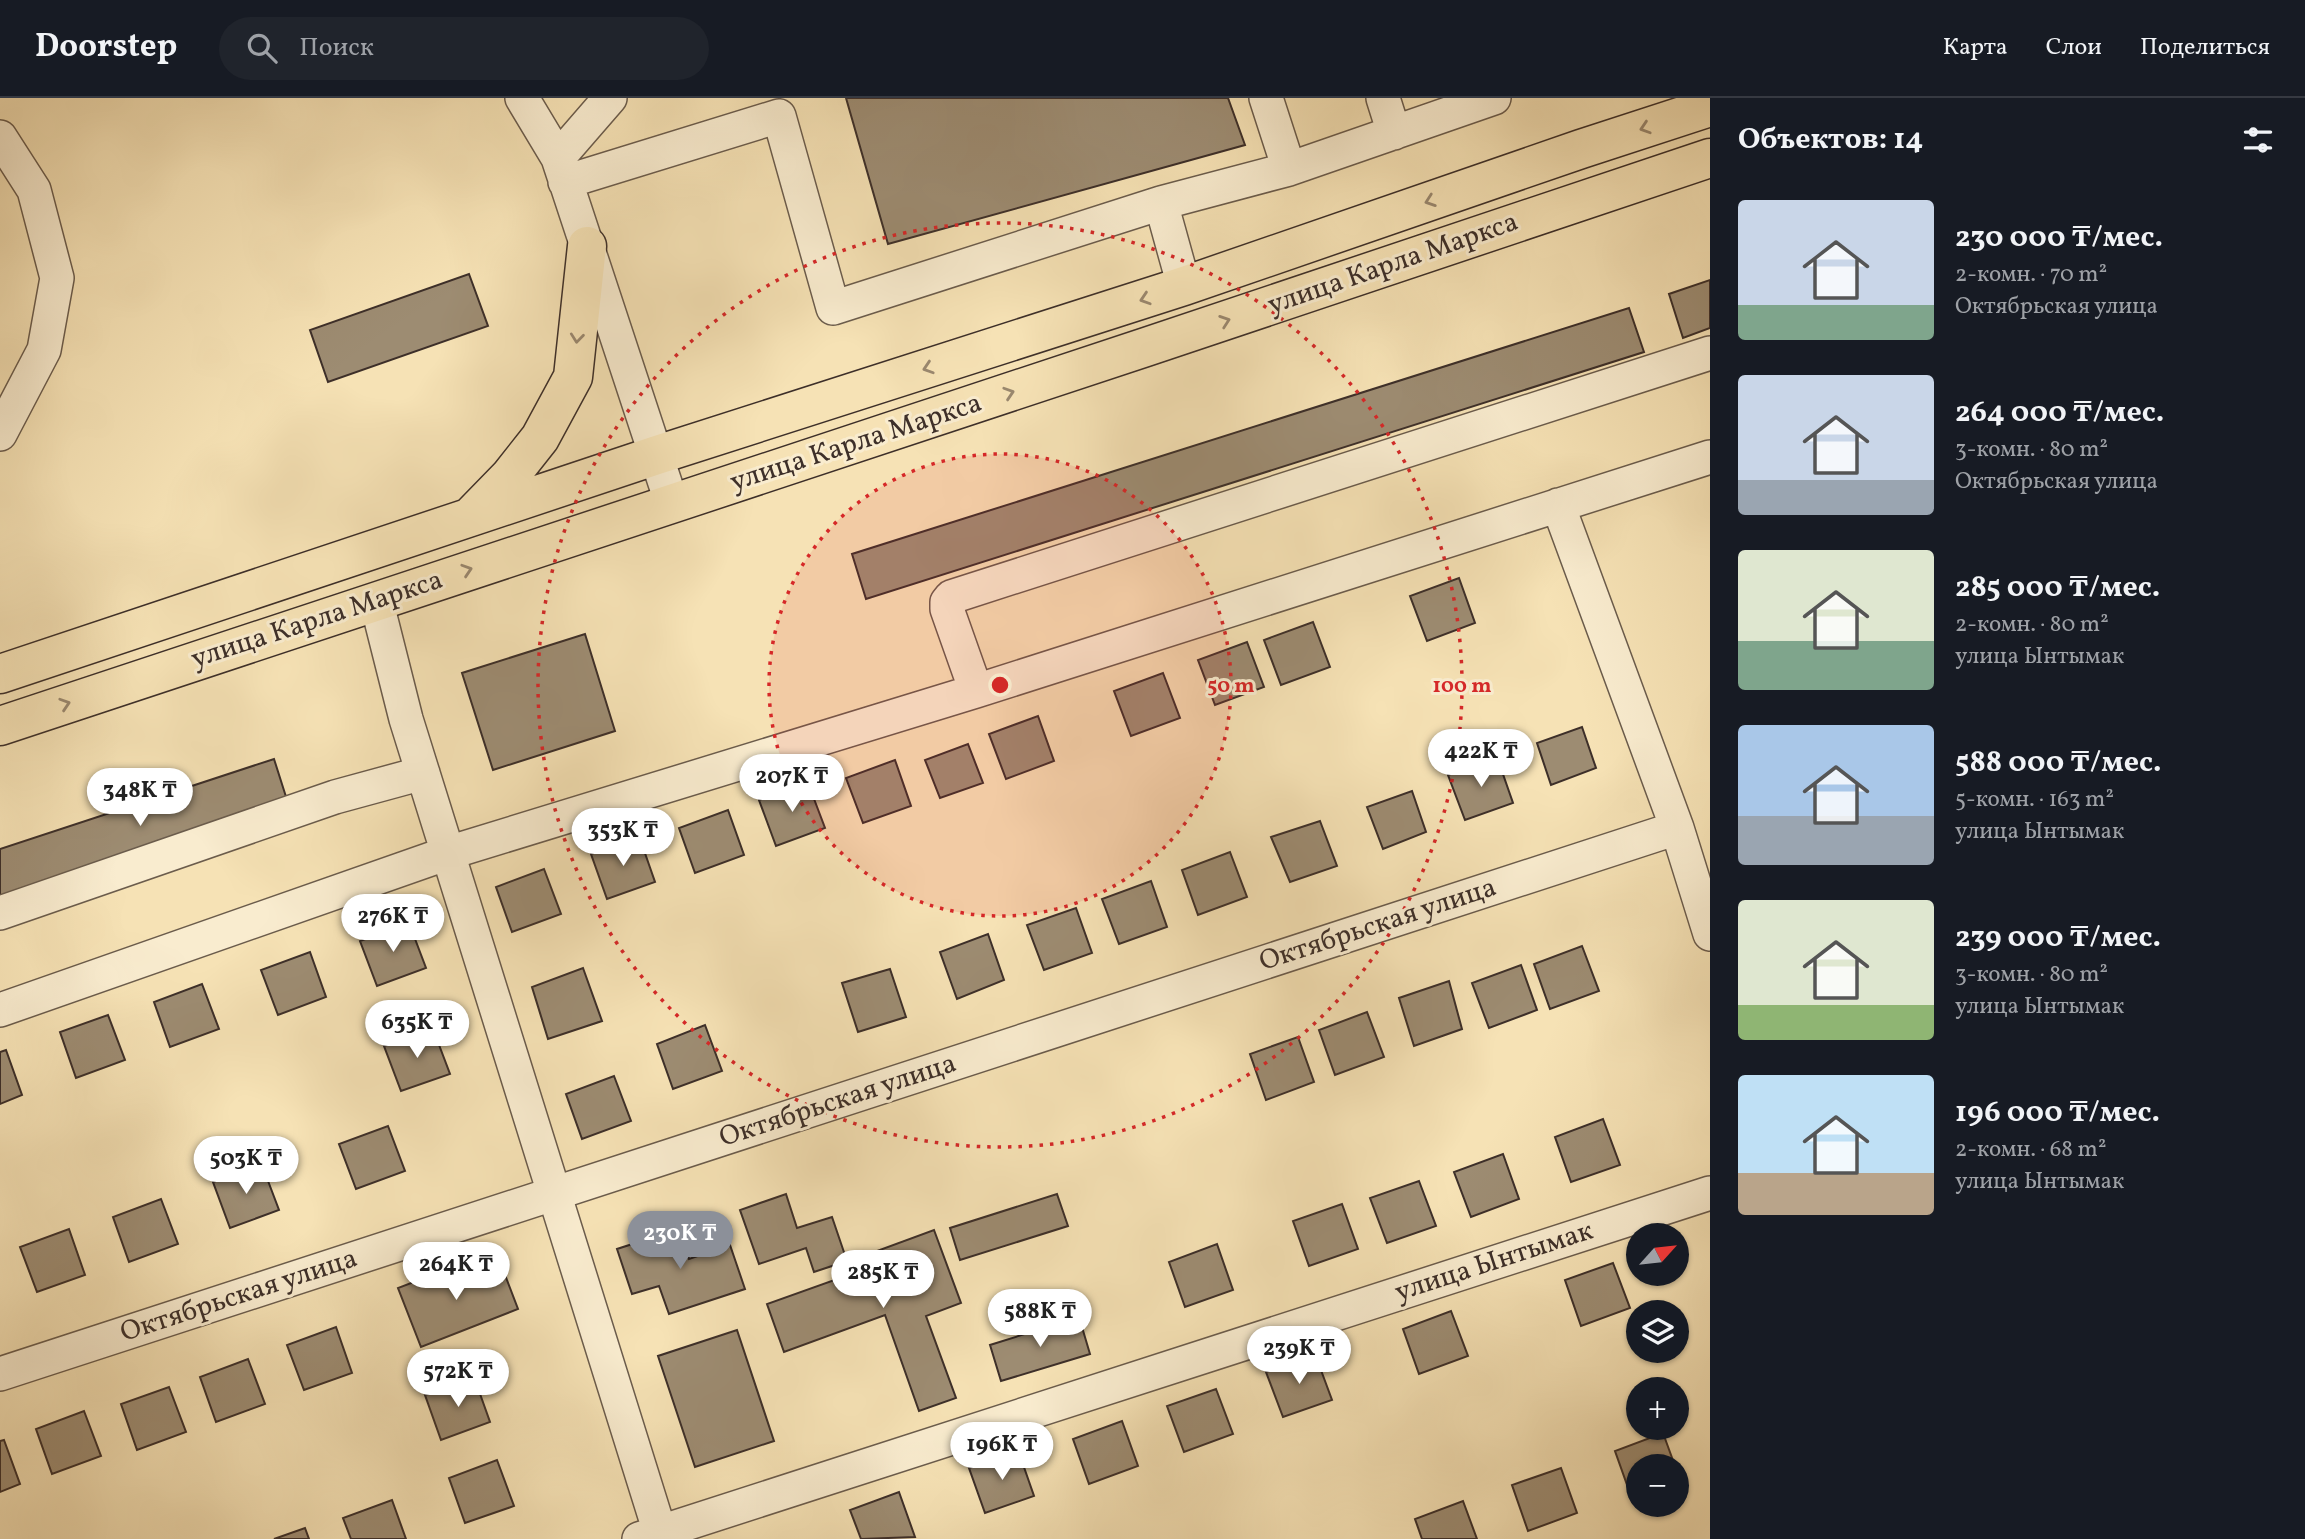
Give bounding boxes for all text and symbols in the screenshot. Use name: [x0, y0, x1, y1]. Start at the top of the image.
search box: [219, 17, 709, 80]
text: Doorstep: [35, 25, 177, 71]
icon: search: [243, 29, 281, 67]
text: Поиск: [299, 30, 374, 66]
text: Карта: [1943, 31, 2008, 65]
text: Слои: [2046, 31, 2102, 65]
text: Поделиться: [2140, 31, 2270, 65]
text: Объектов: 14: [1738, 119, 1923, 161]
one-way arrow: [1639, 120, 1652, 134]
icon: filters: [2239, 121, 2277, 159]
one-way arrow: [1424, 193, 1436, 207]
street label: улица Карла Маркса: [1262, 203, 1524, 325]
text: 230 000 ₸/мес.: [1955, 217, 2163, 259]
icon: home: [1794, 228, 1878, 312]
text: 2-комн. · 70 m²: [1955, 259, 2107, 291]
one-way arrow: [1139, 290, 1151, 305]
text: Октябрьская улица: [1955, 291, 2158, 323]
one-way arrow: [1218, 315, 1230, 329]
one-way arrow: [570, 333, 585, 344]
one-way arrow: [923, 360, 935, 374]
street label: улица Карла Маркса: [725, 384, 987, 502]
one-way arrow: [1002, 387, 1014, 401]
text: 264 000 ₸/мес.: [1955, 392, 2164, 434]
icon: home: [1794, 403, 1878, 487]
text: 3-комн. · 80 m²: [1955, 434, 2108, 466]
text: Октябрьская улица: [1955, 466, 2158, 498]
street label: улица Карла Маркса: [186, 561, 448, 679]
one-way arrow: [460, 564, 472, 579]
text: 285 000 ₸/мес.: [1955, 567, 2160, 609]
icon: home: [1794, 578, 1878, 662]
text: 2-комн. · 80 m²: [1955, 609, 2109, 641]
text: улица Ынтымак: [1955, 641, 2124, 673]
text: 50 m: [1207, 672, 1255, 701]
text: 100 m: [1432, 672, 1492, 701]
centre of rings: [988, 673, 1012, 697]
one-way arrow: [58, 698, 70, 712]
pin: 422K ₸: [1424, 730, 1538, 789]
text: 422K ₸: [1444, 736, 1518, 768]
text: 588 000 ₸/мес.: [1955, 742, 2162, 784]
icon: home: [1794, 753, 1878, 837]
pin: 207K ₸: [735, 754, 849, 814]
text: 207K ₸: [755, 761, 829, 793]
pin: 348K ₸: [83, 768, 197, 828]
text: 348K ₸: [103, 775, 177, 807]
text: 5-комн. · 163 m²: [1955, 784, 2114, 816]
pin: 353K ₸: [566, 808, 680, 868]
text: 353K ₸: [588, 815, 658, 847]
text: улица Ынтымак: [1955, 816, 2124, 848]
street label: Октябрьская улица: [1254, 868, 1502, 982]
pin: 276K ₸: [336, 894, 450, 954]
text: 276K ₸: [357, 901, 429, 933]
text: 239 000 ₸/мес.: [1955, 917, 2161, 959]
icon: home: [1794, 928, 1878, 1012]
text: 3-комн. · 80 m²: [1955, 959, 2108, 991]
text: улица Ынтымак: [1955, 991, 2124, 1023]
pin: 635K ₸: [360, 1000, 474, 1060]
text: 635K ₸: [381, 1007, 453, 1039]
street label: Октябрьская улица: [714, 1044, 962, 1158]
text: 196 000 ₸/мес.: [1955, 1092, 2160, 1134]
icon: home: [1794, 1103, 1878, 1187]
text: 2-комн. · 68 m²: [1955, 1134, 2106, 1166]
pin: 503K ₸: [189, 1136, 303, 1196]
text: 503K ₸: [210, 1143, 282, 1175]
text: улица Ынтымак: [1955, 1166, 2124, 1198]
pin: 230K ₸: [623, 1212, 737, 1271]
street label: улица Ынтымак: [1390, 1212, 1598, 1312]
text: 230K ₸: [643, 1218, 717, 1250]
north arrow: [1626, 1223, 1689, 1286]
map controls: [1626, 1223, 1689, 1517]
street label: Октябрьская улица: [115, 1239, 363, 1353]
pin: 264K ₸: [399, 1242, 513, 1302]
text: 264K ₸: [419, 1249, 493, 1281]
pin: 285K ₸: [826, 1250, 940, 1310]
text: 285K ₸: [847, 1257, 919, 1289]
pin: 588K ₸: [983, 1290, 1097, 1349]
text: 588K ₸: [1004, 1296, 1076, 1328]
button: layers: [1626, 1300, 1689, 1363]
pin: 239K ₸: [1242, 1326, 1356, 1386]
text: 239K ₸: [1263, 1333, 1335, 1365]
pin: 572K ₸: [401, 1350, 515, 1409]
text: 572K ₸: [423, 1356, 493, 1388]
button: +: [1626, 1377, 1689, 1440]
pin: 196K ₸: [945, 1422, 1059, 1482]
text: 196K ₸: [966, 1429, 1038, 1461]
button: −: [1626, 1454, 1689, 1517]

